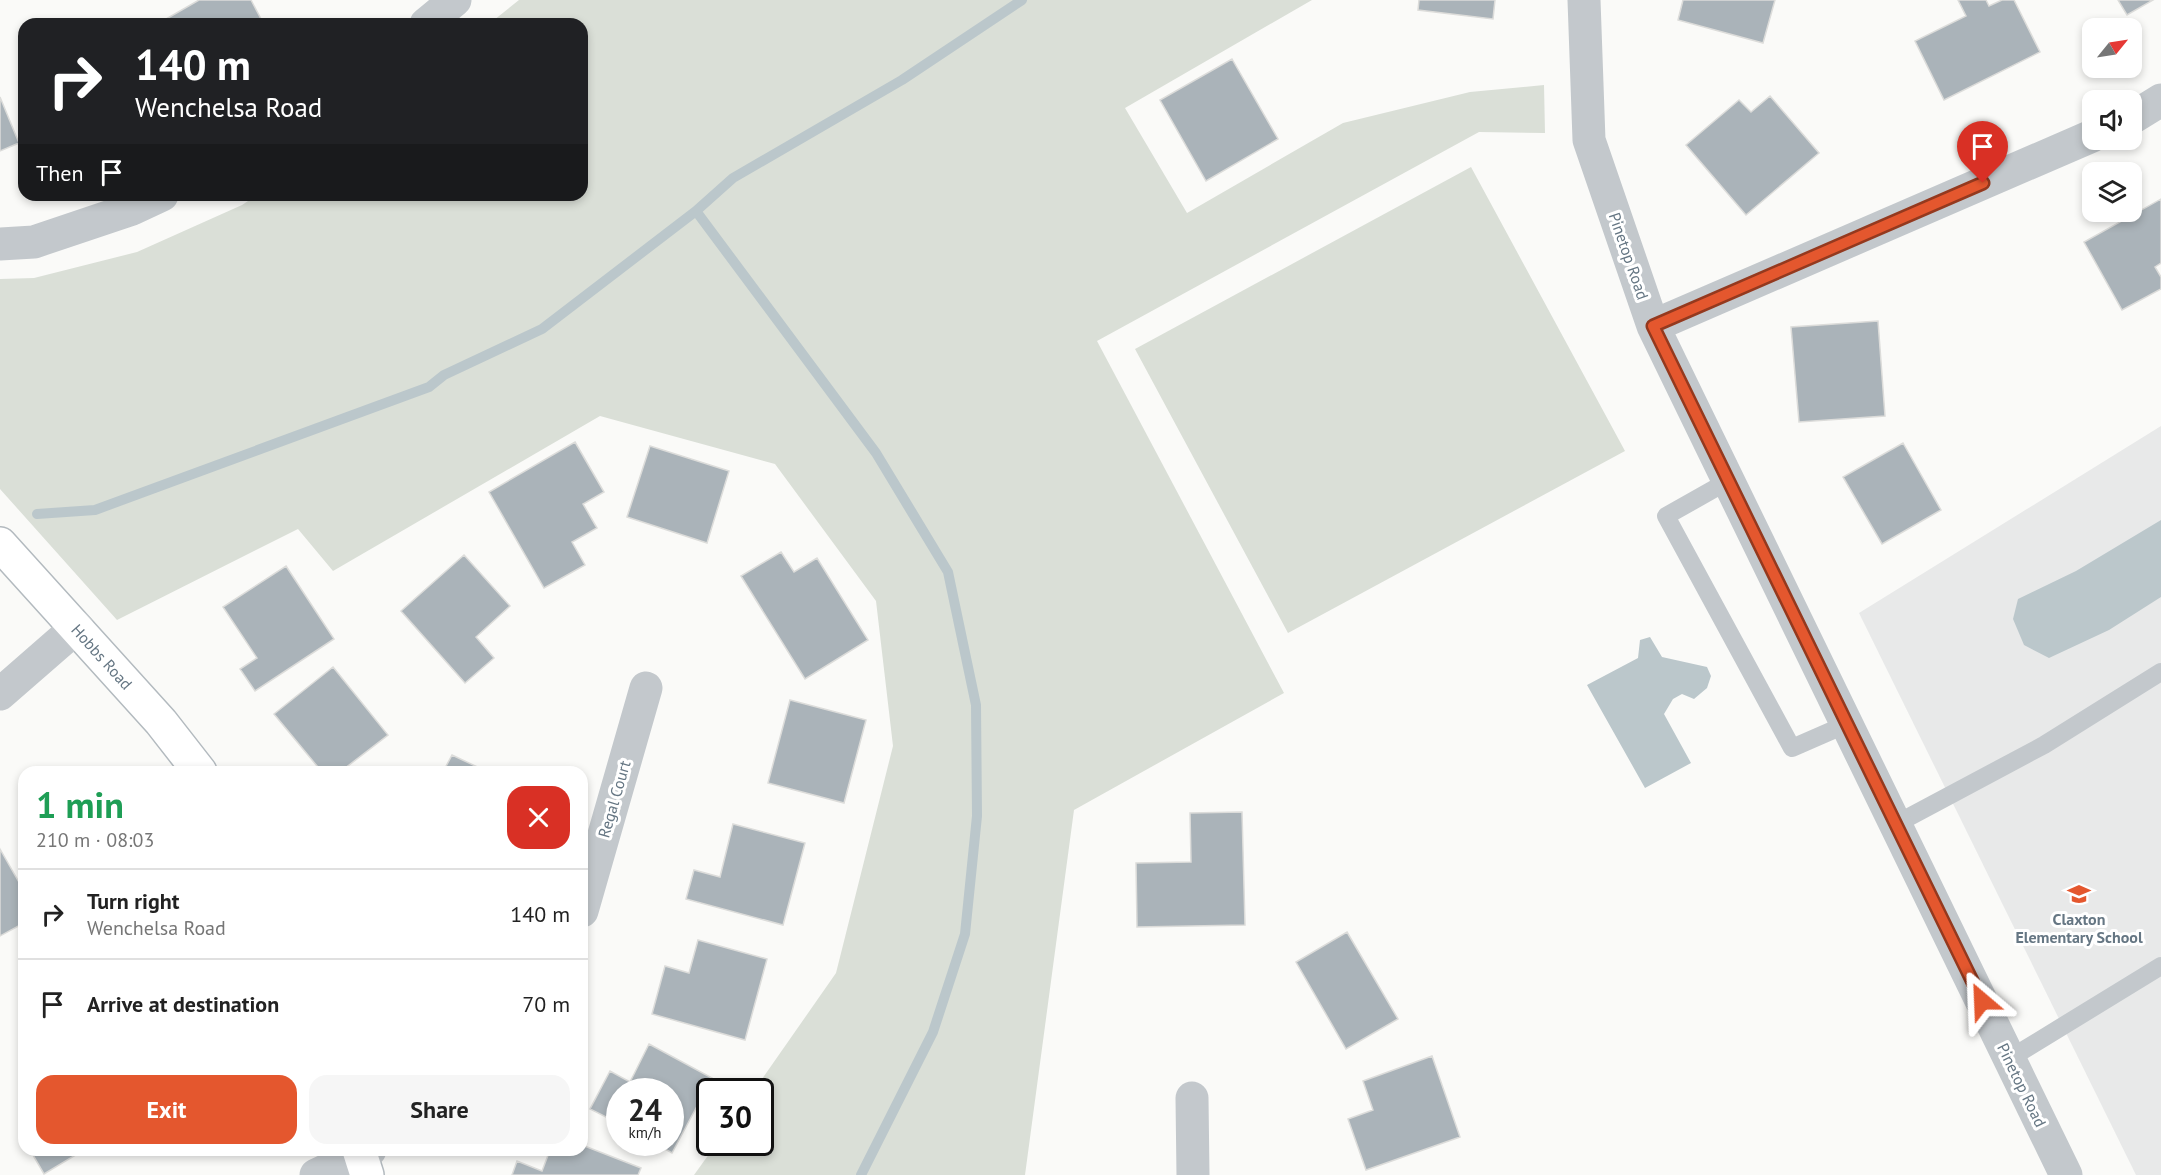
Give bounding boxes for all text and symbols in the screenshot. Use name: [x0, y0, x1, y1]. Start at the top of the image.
north arrow: [2082, 18, 2142, 78]
map controls: [2082, 18, 2142, 222]
text: 140 m: [135, 37, 251, 92]
icon: right: [36, 42, 114, 120]
text: Wenchelsa Road: [135, 90, 322, 124]
button: sound: [2082, 90, 2142, 150]
pin: [1957, 121, 2008, 183]
icon: arrive: [1966, 130, 1999, 163]
icon: arrive: [95, 156, 128, 189]
text: Then: [36, 159, 83, 187]
button: layers: [2082, 162, 2142, 222]
street label: Pinetop Road: [1605, 210, 1653, 302]
street label: Hobbs Road: [67, 620, 137, 694]
street label: Regal Court: [593, 758, 635, 840]
text: 1 min: [36, 781, 124, 828]
button: close: [507, 786, 570, 849]
text: 210 m · 08:03: [36, 827, 154, 853]
school or university icon: Claxton Elementary School: [2066, 881, 2092, 907]
text: Turn right: [87, 887, 179, 915]
icon: right: [36, 898, 69, 931]
text: 140 m: [510, 900, 570, 928]
place label: Claxton Elementary School: [2015, 909, 2143, 947]
text: Wenchelsa Road: [87, 915, 226, 941]
position arrow: [1950, 969, 2014, 1033]
icon: arrive: [36, 988, 69, 1021]
text: Arrive at destination: [87, 990, 279, 1018]
text: 70 m: [522, 990, 570, 1018]
street label: Pinetop Road: [1993, 1040, 2051, 1130]
button: Exit: [36, 1075, 297, 1144]
button: Share: [309, 1075, 570, 1144]
speed limit sign: 30: [696, 1078, 774, 1156]
text: 24: [628, 1090, 662, 1129]
text: km/h: [629, 1123, 661, 1142]

